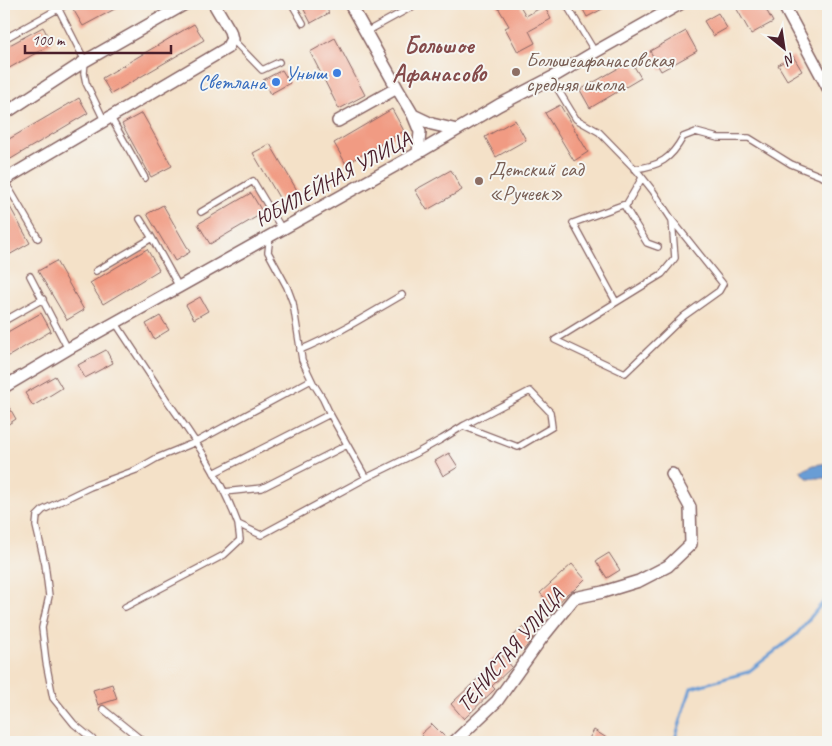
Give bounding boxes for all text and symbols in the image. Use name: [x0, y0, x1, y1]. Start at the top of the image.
scale bar: [25, 22, 171, 54]
north arrow: [760, 22, 810, 72]
district label: Большое Афанасово: [392, 30, 488, 88]
text: 100 m: [32, 31, 66, 50]
place label: Большеафанасовская средняя школа: [526, 47, 675, 97]
text: N: [780, 49, 798, 70]
place label: Уныш: [285, 60, 328, 86]
marker: Большеафанасовская средняя школа: [510, 66, 522, 78]
marker: Уныш: [331, 67, 343, 79]
place label: Светлана: [198, 69, 268, 95]
marker: Светлана: [270, 76, 282, 88]
street label: ЮБИЛЕЙНАЯ УЛИЦА: [251, 125, 416, 233]
place label: Детский сад «Ручеек»: [489, 156, 586, 206]
marker: Детский сад «Ручеек»: [473, 175, 485, 187]
street label: ТЕНИСТАЯ УЛИЦА: [451, 582, 570, 717]

